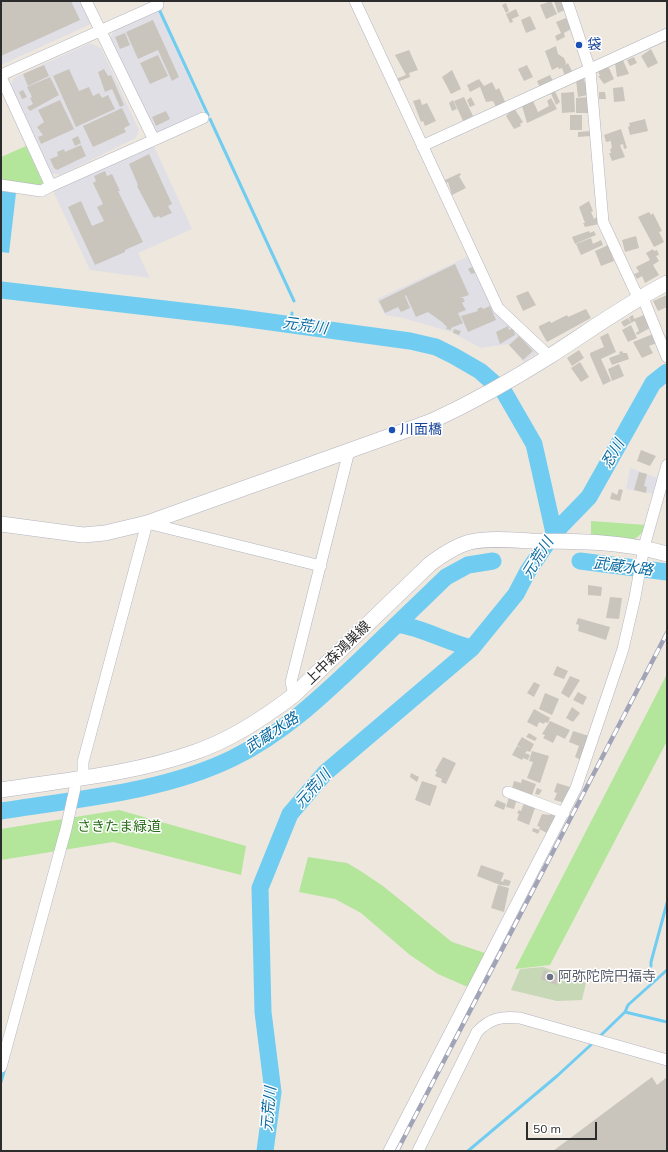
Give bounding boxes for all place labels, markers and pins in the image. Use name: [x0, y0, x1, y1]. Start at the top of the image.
place label: 袋: [587, 37, 601, 53]
marker: 袋: [574, 40, 584, 50]
place label: 川面橋: [400, 422, 442, 438]
marker: 川面橋: [387, 425, 397, 435]
place label: 阿弥陀院円福寺: [558, 969, 656, 985]
marker: 阿弥陀院円福寺: [545, 972, 555, 982]

